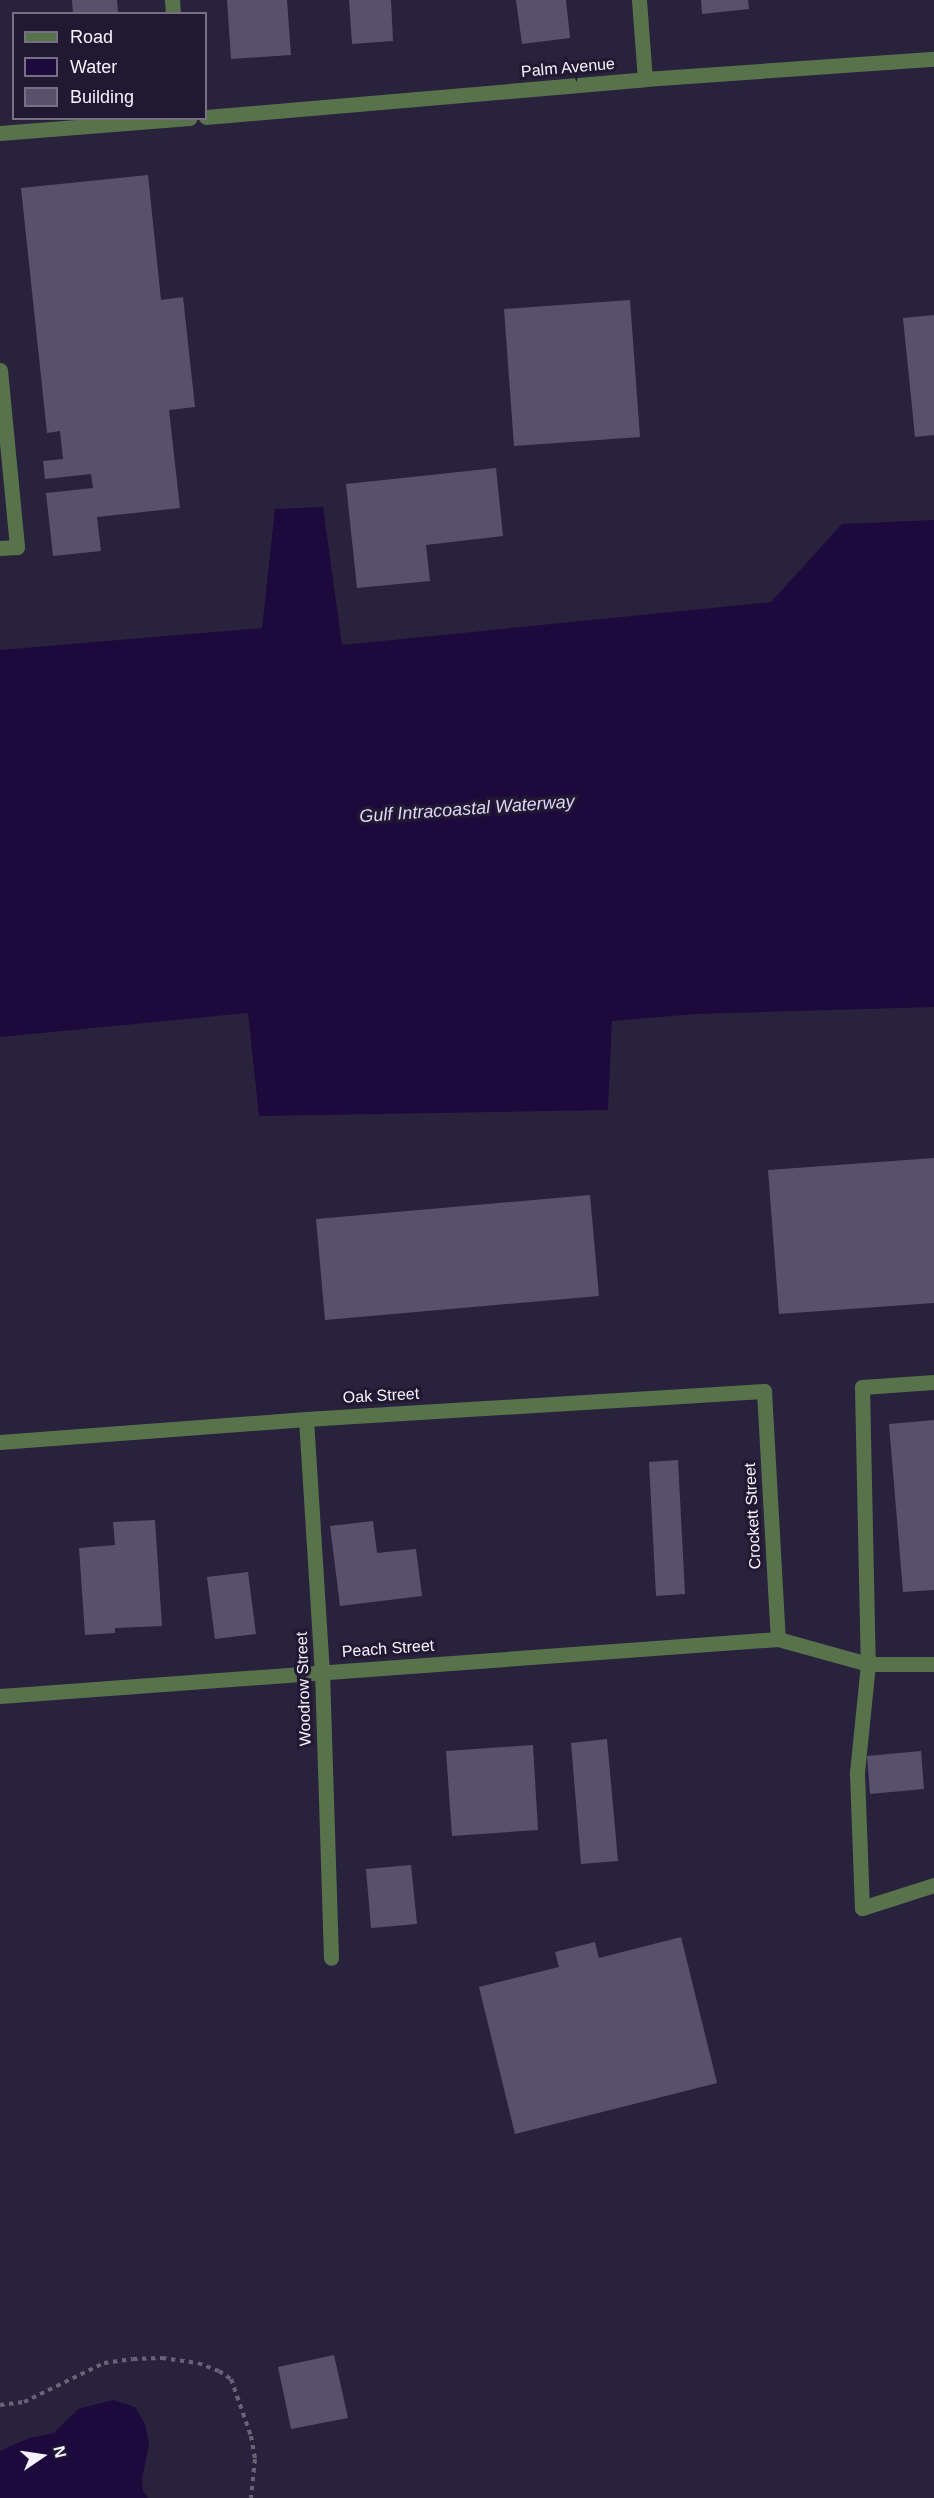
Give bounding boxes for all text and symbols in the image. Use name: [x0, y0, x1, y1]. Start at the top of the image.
legend: [12, 12, 207, 120]
text: Road: [70, 27, 113, 47]
street label: Palm Avenue: [520, 54, 616, 82]
text: Water: [70, 57, 117, 77]
text: Building: [70, 87, 134, 107]
water label: Gulf Intracoastal Waterway: [359, 791, 575, 827]
street label: Oak Street: [342, 1384, 420, 1408]
street label: Crockett Street: [741, 1462, 765, 1570]
street label: Woodrow Street: [292, 1631, 316, 1747]
street label: Peach Street: [341, 1636, 435, 1662]
north arrow: [12, 2426, 72, 2486]
text: N: [50, 2444, 70, 2459]

